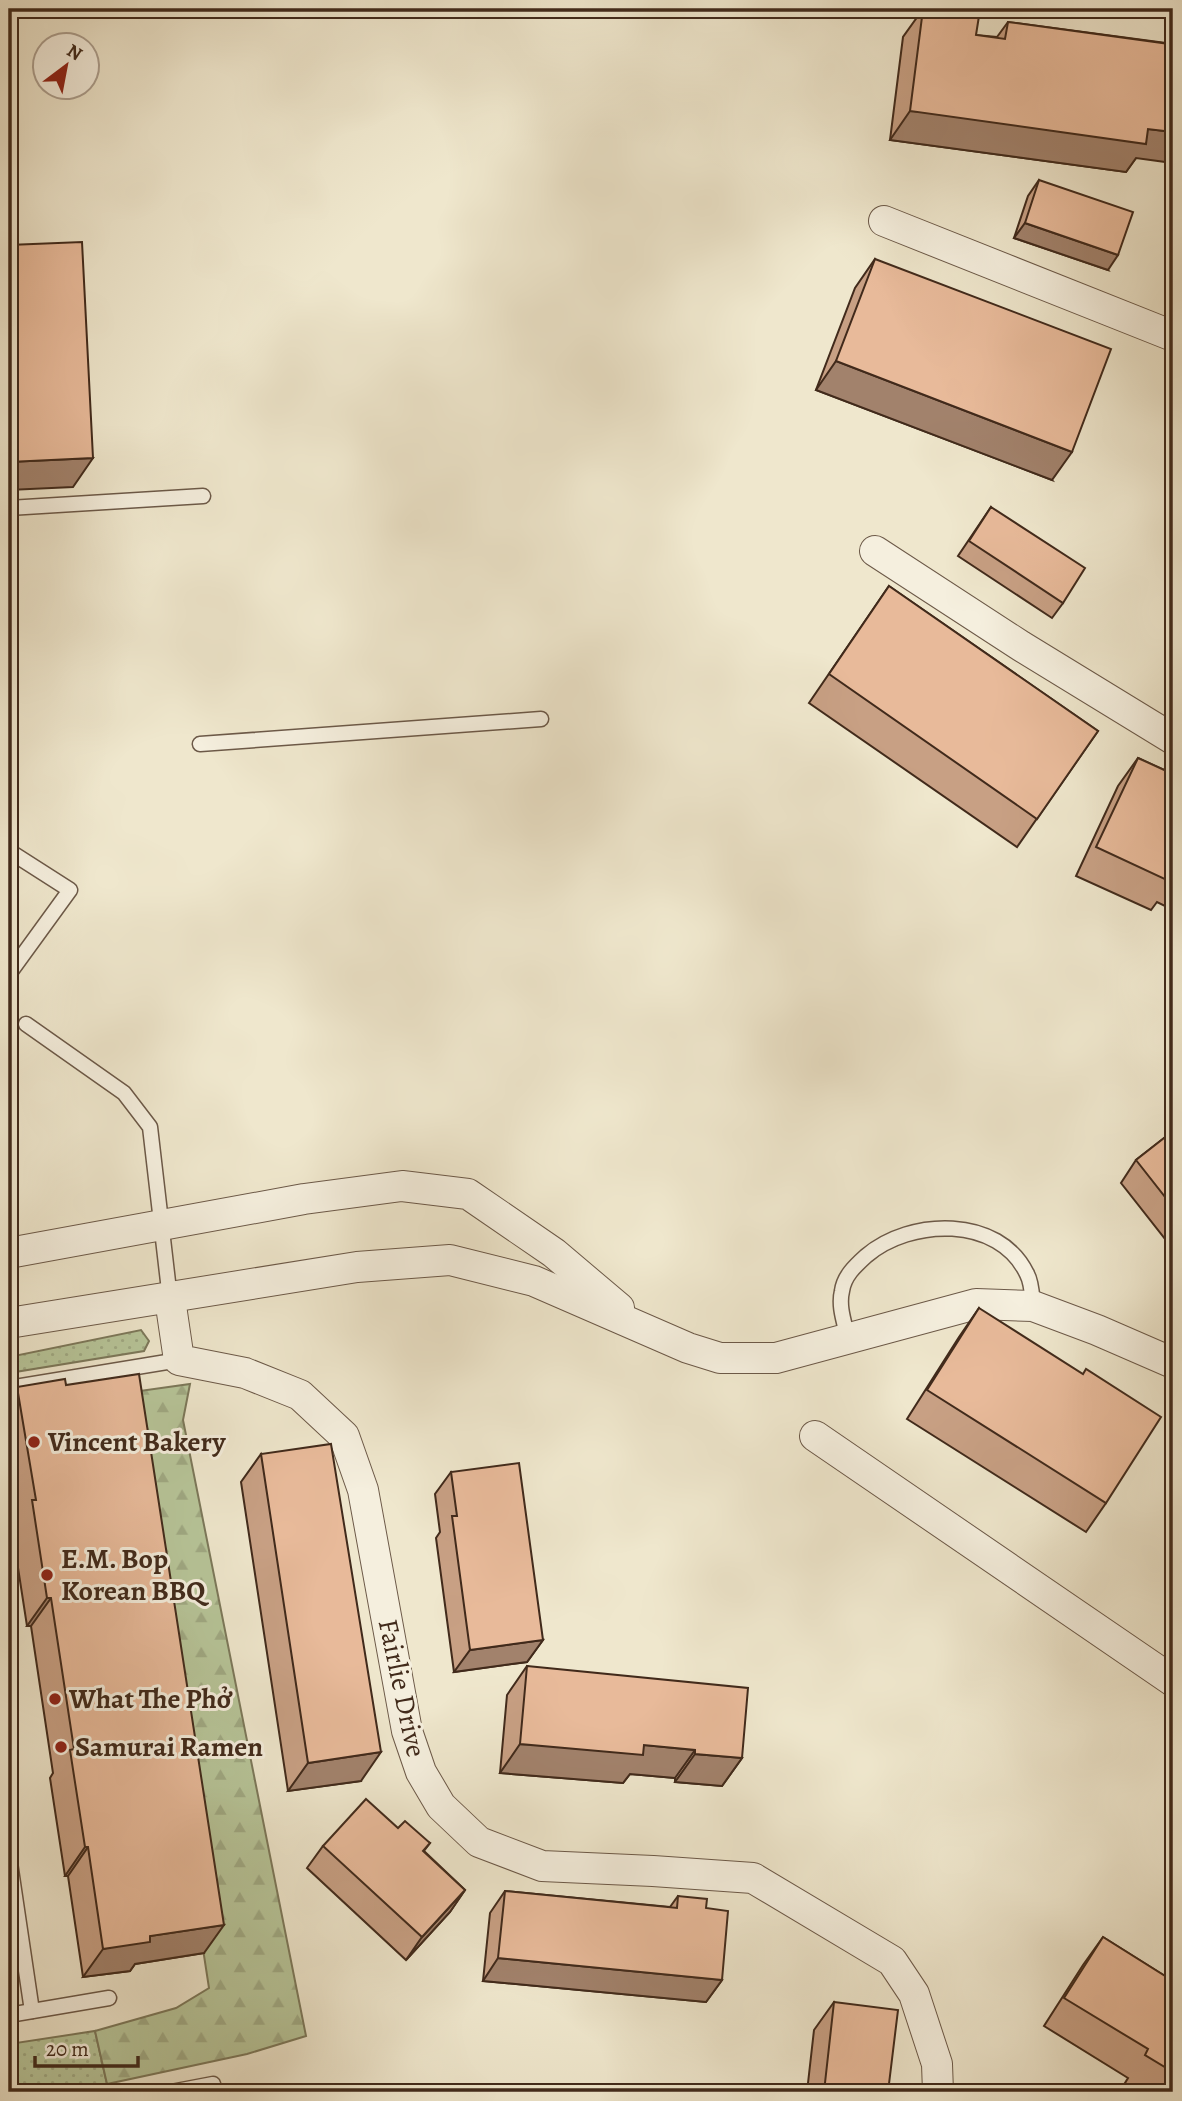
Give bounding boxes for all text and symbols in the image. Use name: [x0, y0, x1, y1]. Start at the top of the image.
north arrow: [32, 32, 102, 102]
text: N: [62, 38, 87, 67]
place label: Vincent Bakery: [47, 1423, 226, 1461]
marker: Vincent Bakery: [26, 1434, 42, 1450]
place label: E.M. Bop Korean BBQ: [61, 1540, 209, 1610]
marker: E.M. Bop Korean BBQ: [39, 1567, 55, 1583]
street label: Fairlie Drive: [369, 1615, 435, 1761]
place label: What The Phở: [68, 1680, 233, 1718]
marker: What The Phở: [47, 1691, 63, 1707]
place label: Samurai Ramen: [75, 1728, 263, 1766]
marker: Samurai Ramen: [53, 1739, 69, 1755]
scale bar: [35, 2024, 138, 2068]
text: 20 m: [46, 2035, 89, 2063]

